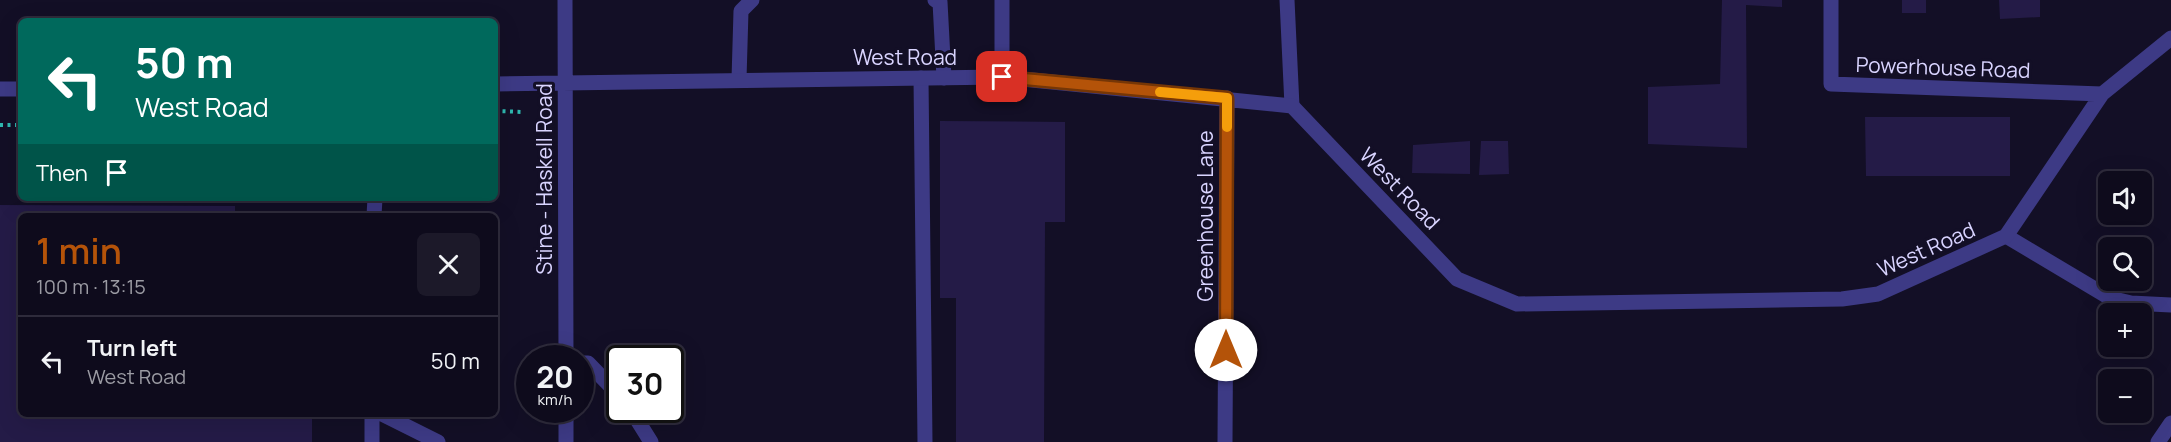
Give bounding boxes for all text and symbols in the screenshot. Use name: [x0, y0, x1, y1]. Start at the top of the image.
text: 50 m: [135, 33, 233, 91]
icon: left: [36, 42, 114, 120]
street label: West Road: [853, 43, 957, 71]
street label: Powerhouse Road: [1855, 50, 2031, 84]
pin: [976, 51, 1027, 102]
icon: arrive: [985, 60, 1018, 93]
street label: Stine - Haskell Road: [530, 83, 558, 275]
text: West Road: [135, 88, 269, 125]
street label: Greenhouse Lane: [1191, 131, 1219, 301]
street label: West Road: [1354, 141, 1446, 235]
icon: arrive: [100, 156, 133, 189]
text: Then: [36, 158, 88, 188]
map controls: [2098, 171, 2152, 423]
button: sound: [2098, 171, 2152, 225]
street label: West Road: [1873, 215, 1979, 283]
text: 1 min: [36, 226, 122, 275]
button: close: [417, 233, 480, 296]
button: search: [2098, 237, 2152, 291]
text: 100 m · 13:15: [36, 273, 146, 300]
button: +: [2098, 303, 2152, 357]
position arrow: [1194, 318, 1258, 382]
text: Turn left: [87, 333, 177, 363]
icon: left: [36, 345, 69, 378]
speed limit sign: 30: [606, 345, 684, 423]
text: 50 m: [431, 346, 480, 376]
text: 20: [536, 356, 574, 397]
text: West Road: [87, 363, 186, 390]
button: −: [2098, 369, 2152, 423]
text: km/h: [538, 389, 572, 410]

